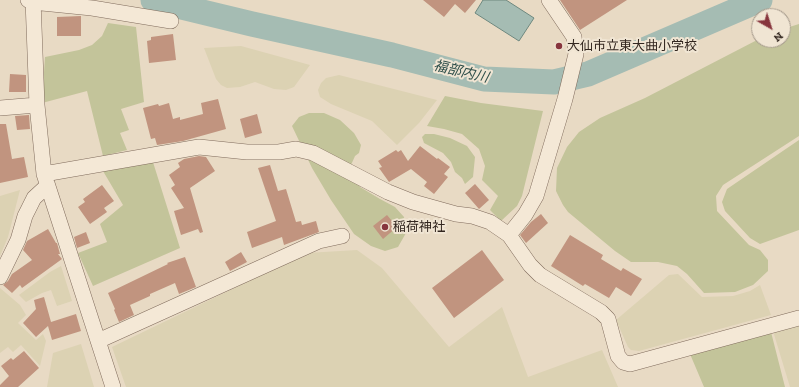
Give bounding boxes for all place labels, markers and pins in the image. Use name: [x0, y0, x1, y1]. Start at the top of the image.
place label: 大仙市立東大曲小学校: [567, 38, 697, 54]
marker: 大仙市立東大曲小学校: [554, 41, 564, 51]
place label: 稲荷神社: [393, 219, 445, 235]
marker: 稲荷神社: [380, 222, 390, 232]

